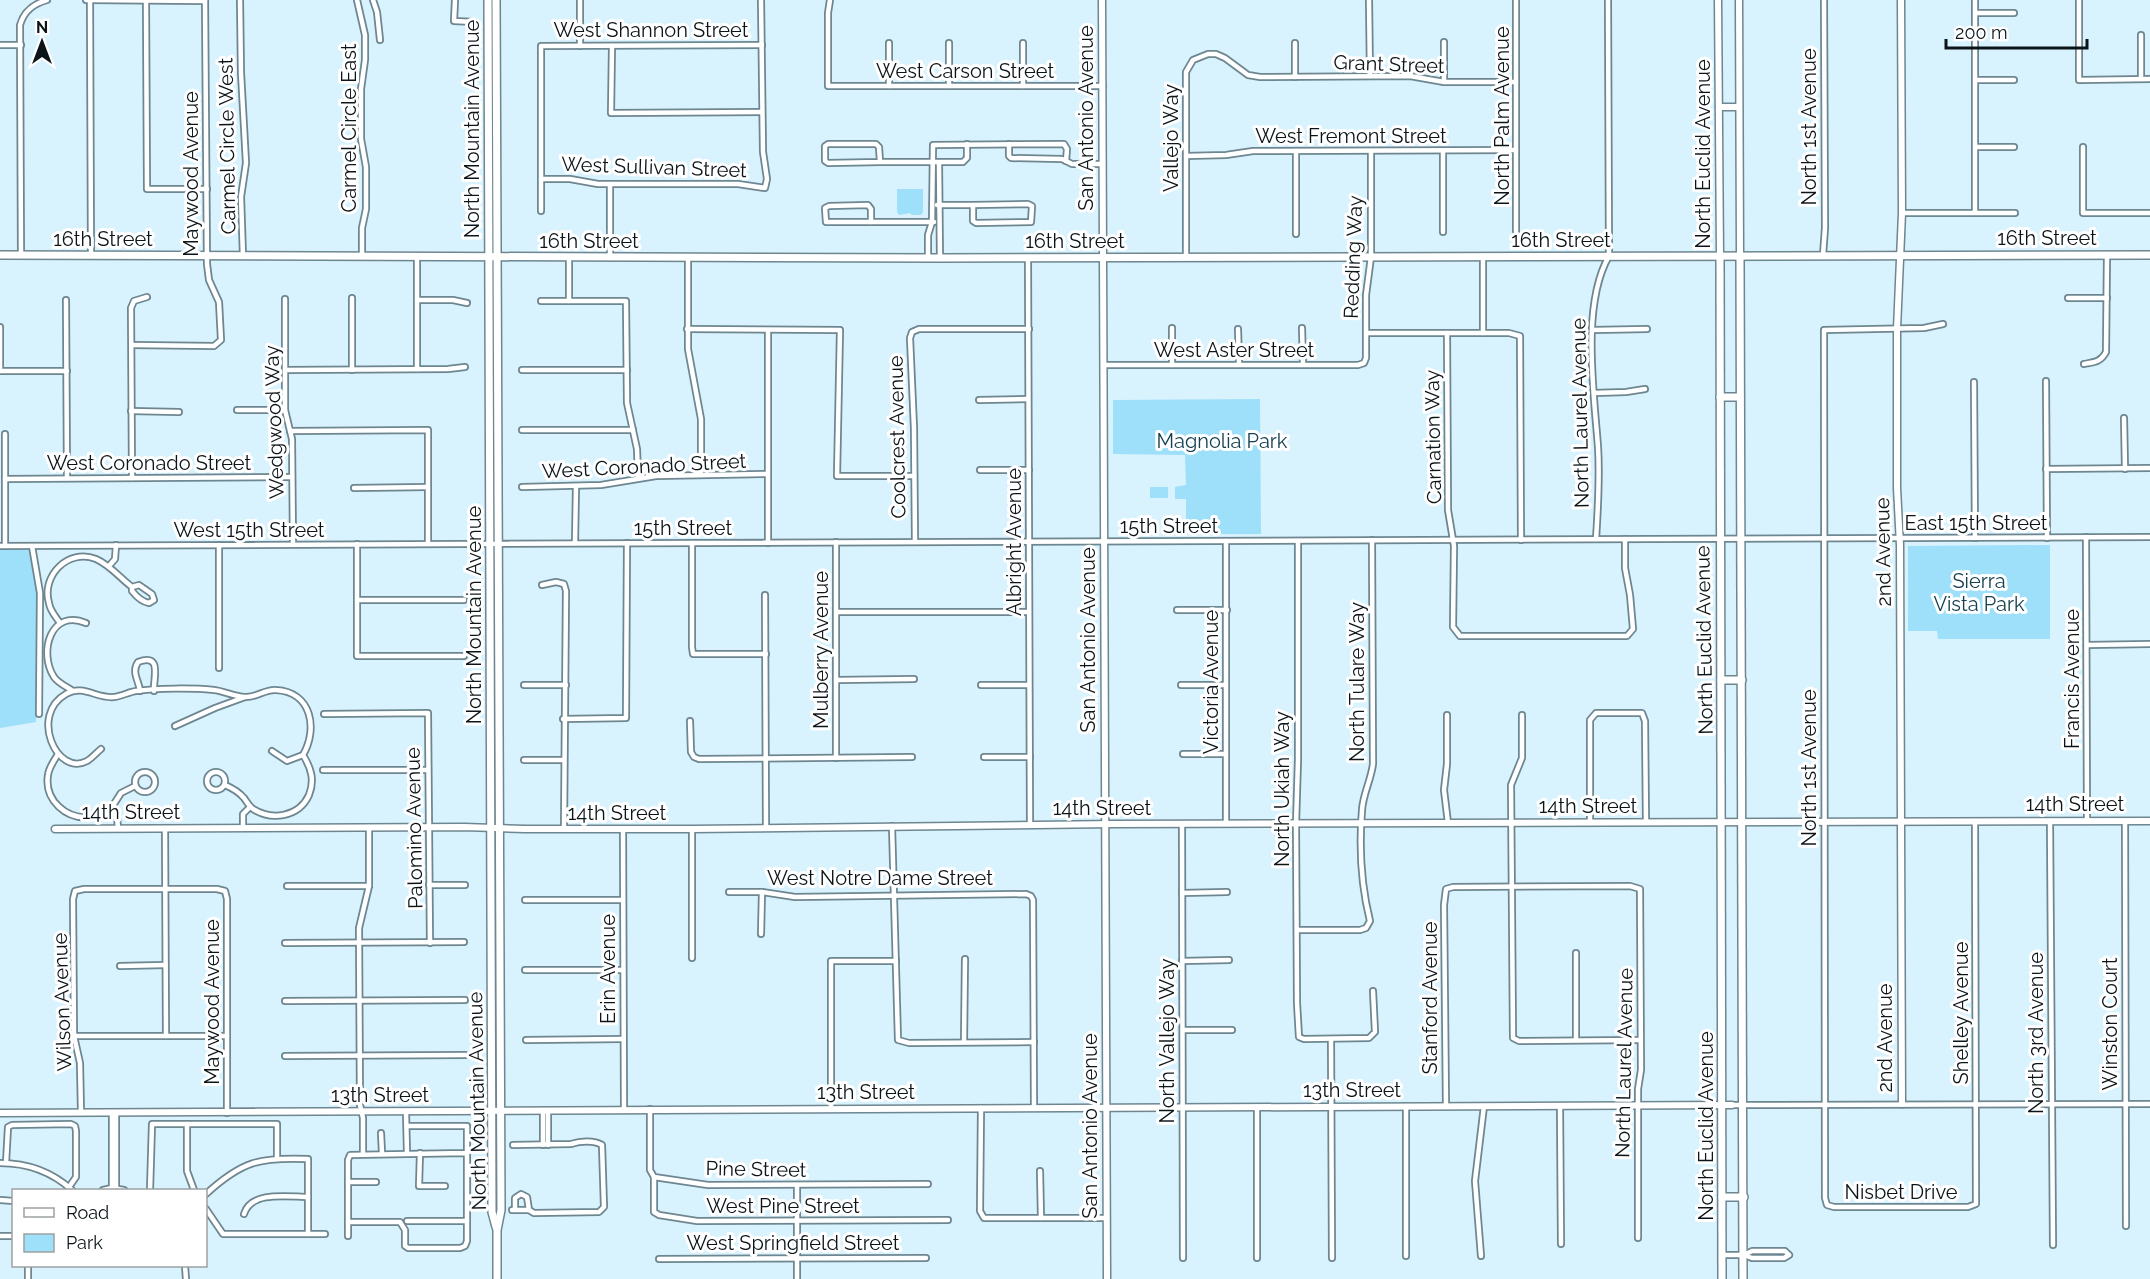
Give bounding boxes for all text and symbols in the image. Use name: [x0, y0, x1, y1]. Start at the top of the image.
north arrow: [12, 12, 72, 72]
scale bar: [1946, 12, 2087, 50]
text: N: [36, 18, 48, 37]
street label: West Shannon Street: [554, 18, 749, 42]
street label: North Mountain Avenue: [460, 19, 484, 238]
text: 200 m: [1955, 22, 2008, 43]
street label: San Antonio Avenue: [1074, 25, 1098, 211]
street label: North Palm Avenue: [1490, 26, 1514, 206]
street label: Carmel Circle East: [337, 43, 361, 213]
street label: North 1st Avenue: [1797, 48, 1821, 206]
street label: Grant Street: [1333, 50, 1445, 78]
street label: Carmel Circle West: [213, 57, 241, 235]
street label: West Carson Street: [876, 59, 1054, 83]
street label: North Euclid Avenue: [1691, 59, 1715, 249]
street label: Vallejo Way: [1159, 84, 1183, 192]
street label: Maywood Avenue: [179, 91, 203, 257]
street label: West Fremont Street: [1255, 124, 1447, 148]
street label: West Sullivan Street: [561, 152, 747, 182]
street label: Redding Way: [1339, 195, 1367, 319]
street label: 16th Street: [1997, 226, 2097, 250]
street label: 16th Street: [53, 227, 153, 251]
street label: 16th Street: [1511, 228, 1611, 252]
street label: 16th Street: [539, 229, 639, 253]
street label: 16th Street: [1025, 229, 1125, 253]
street label: North Laurel Avenue: [1566, 318, 1594, 508]
street label: West Aster Street: [1154, 338, 1315, 362]
street label: Wedgwood Way: [259, 344, 289, 499]
street label: Coolcrest Avenue: [884, 355, 910, 519]
street label: Carnation Way: [1420, 369, 1446, 504]
park label: Magnolia Park: [1157, 429, 1288, 453]
street label: West Coronado Street: [541, 449, 747, 483]
street label: West Coronado Street: [47, 451, 252, 475]
street label: Albright Avenue: [1002, 468, 1026, 616]
street label: 2nd Avenue: [1870, 497, 1896, 607]
street label: North Mountain Avenue: [462, 505, 486, 724]
street label: East 15th Street: [1905, 511, 2048, 535]
street label: 15th Street: [1120, 514, 1218, 538]
street label: 15th Street: [634, 516, 732, 540]
street label: West 15th Street: [173, 518, 325, 542]
street label: North Euclid Avenue: [1690, 545, 1718, 735]
street label: San Antonio Avenue: [1076, 547, 1100, 733]
park label: Sierra Vista Park: [1933, 569, 2025, 616]
street label: Mulberry Avenue: [809, 571, 833, 729]
street label: North Tulare Way: [1345, 602, 1369, 762]
street label: Francis Avenue: [2060, 609, 2084, 749]
street label: Victoria Avenue: [1199, 610, 1223, 754]
street label: North 1st Avenue: [1797, 689, 1821, 847]
street label: North Ukiah Way: [1270, 711, 1294, 867]
street label: Palomino Avenue: [401, 747, 427, 909]
street label: 14th Street: [2026, 792, 2124, 816]
street label: 14th Street: [1539, 794, 1637, 818]
street label: 14th Street: [1053, 796, 1151, 820]
street label: 14th Street: [82, 800, 180, 824]
street label: 14th Street: [568, 801, 666, 825]
street label: West Notre Dame Street: [767, 866, 993, 890]
street label: Erin Avenue: [596, 914, 620, 1024]
street label: Maywood Avenue: [200, 919, 224, 1085]
street label: Stanford Avenue: [1418, 921, 1442, 1075]
street label: Wilson Avenue: [48, 932, 76, 1072]
street label: Shelley Avenue: [1949, 941, 1973, 1084]
street label: North 3rd Avenue: [2024, 952, 2048, 1114]
street label: Winston Court: [2098, 957, 2122, 1091]
street label: North Vallejo Way: [1155, 958, 1179, 1124]
street label: North Laurel Avenue: [1610, 968, 1638, 1158]
street label: 2nd Avenue: [1873, 983, 1897, 1093]
street label: North Mountain Avenue: [463, 991, 491, 1211]
street label: North Euclid Avenue: [1694, 1031, 1718, 1221]
street label: San Antonio Avenue: [1078, 1033, 1102, 1219]
street label: 13th Street: [1303, 1078, 1401, 1102]
street label: 13th Street: [817, 1080, 915, 1104]
street label: 13th Street: [331, 1083, 429, 1107]
street label: Pine Street: [705, 1156, 807, 1182]
street label: Nisbet Drive: [1845, 1180, 1958, 1204]
legend: [12, 1189, 207, 1267]
street label: West Pine Street: [706, 1194, 860, 1218]
text: Road: [66, 1202, 109, 1223]
street label: West Springfield Street: [687, 1231, 900, 1255]
text: Park: [66, 1232, 103, 1253]

